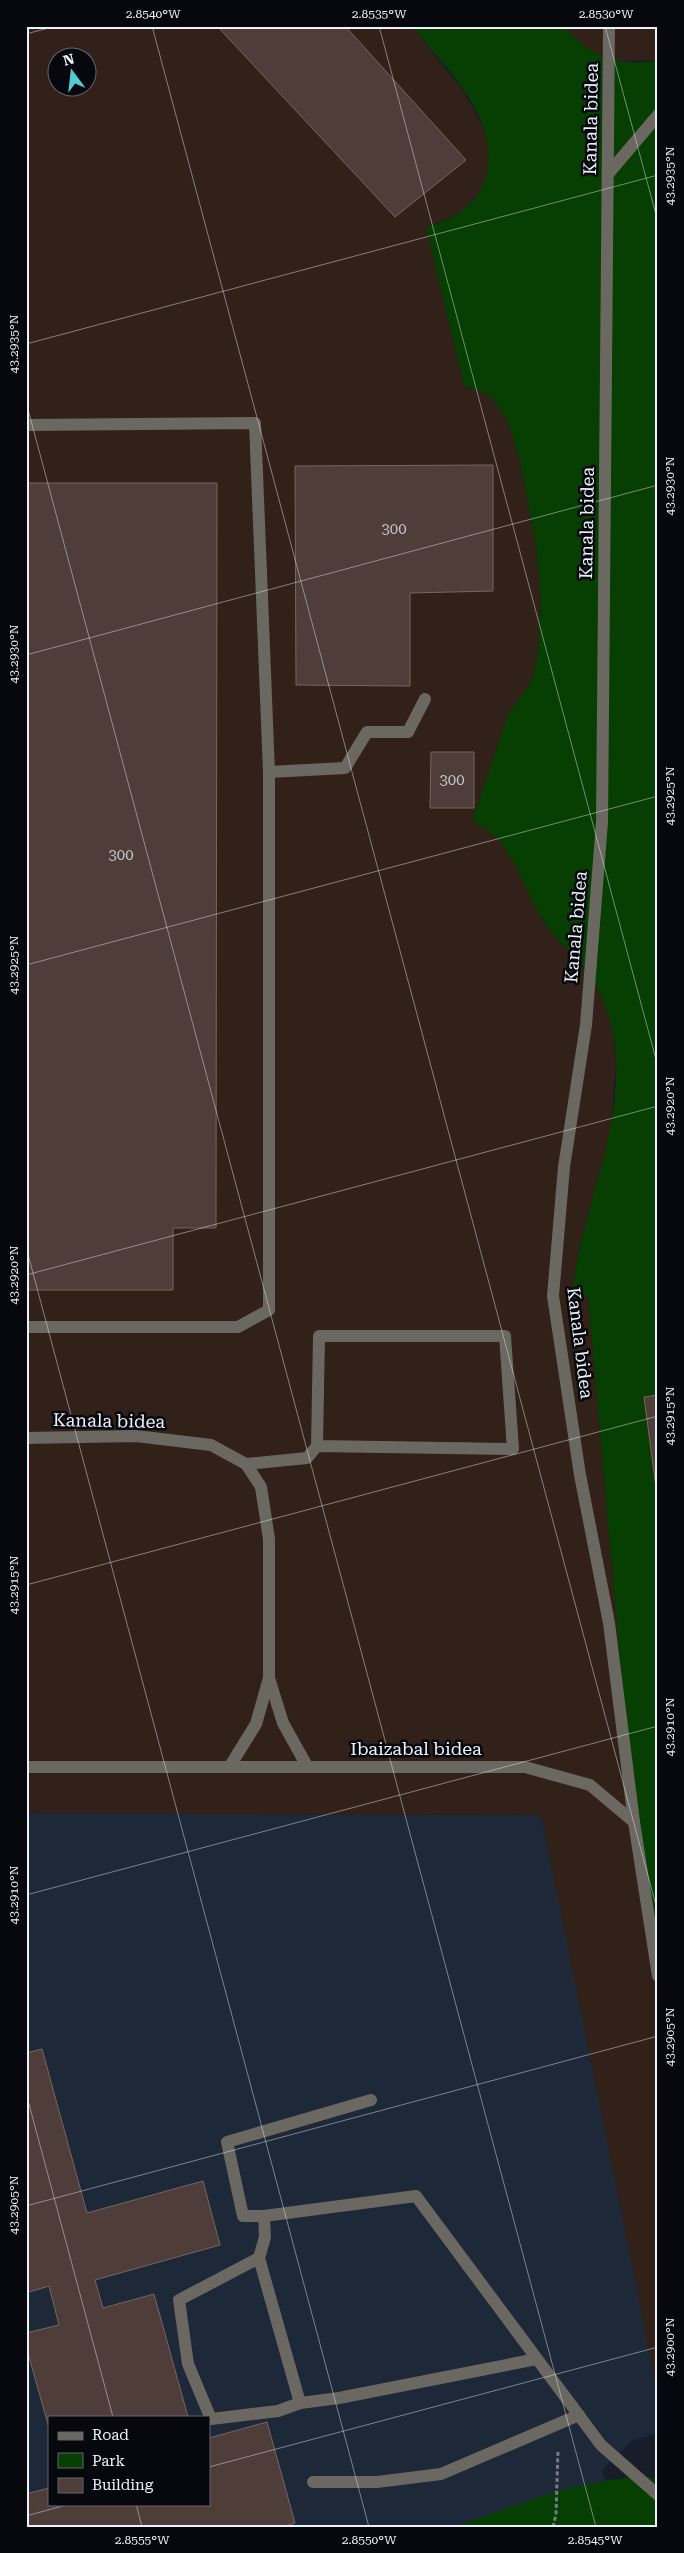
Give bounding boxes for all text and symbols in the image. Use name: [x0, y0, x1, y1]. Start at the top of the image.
text: 2.8540°W: [126, 7, 181, 21]
text: 2.8535°W: [352, 7, 407, 21]
text: 2.8530°W: [579, 7, 634, 21]
north arrow: [48, 48, 98, 98]
text: N: [61, 50, 76, 69]
street label: Kanala bidea: [579, 62, 602, 175]
text: 43.2935°N: [663, 146, 677, 205]
text: 43.2935°N: [7, 314, 21, 373]
text: 43.2930°N: [663, 456, 677, 515]
street label: Kanala bidea: [575, 466, 598, 579]
house number: 300: [381, 520, 407, 538]
text: 43.2930°N: [7, 624, 21, 683]
text: 43.2925°N: [663, 766, 677, 825]
house number: 300: [439, 771, 465, 789]
house number: 300: [108, 846, 134, 864]
street label: Kanala bidea: [560, 870, 591, 984]
text: 43.2925°N: [7, 935, 21, 994]
text: 43.2920°N: [663, 1076, 677, 1135]
text: 43.2920°N: [7, 1245, 21, 1304]
street label: Kanala bidea: [563, 1286, 598, 1400]
text: 43.2915°N: [663, 1386, 677, 1445]
street label: Kanala bidea: [53, 1409, 166, 1432]
text: 43.2915°N: [7, 1555, 21, 1614]
text: 43.2910°N: [663, 1697, 677, 1756]
street label: Ibaizabal bidea: [350, 1738, 482, 1759]
text: 43.2910°N: [7, 1865, 21, 1924]
text: 43.2905°N: [663, 2007, 677, 2066]
text: 43.2905°N: [7, 2175, 21, 2234]
text: 43.2900°N: [663, 2317, 677, 2376]
legend: [48, 2416, 210, 2506]
text: Road: [92, 2426, 129, 2444]
text: Park: [92, 2452, 126, 2470]
text: Building: [92, 2476, 154, 2494]
text: 2.8555°W: [115, 2533, 170, 2547]
text: 2.8550°W: [342, 2533, 397, 2547]
text: 2.8545°W: [568, 2533, 623, 2547]

